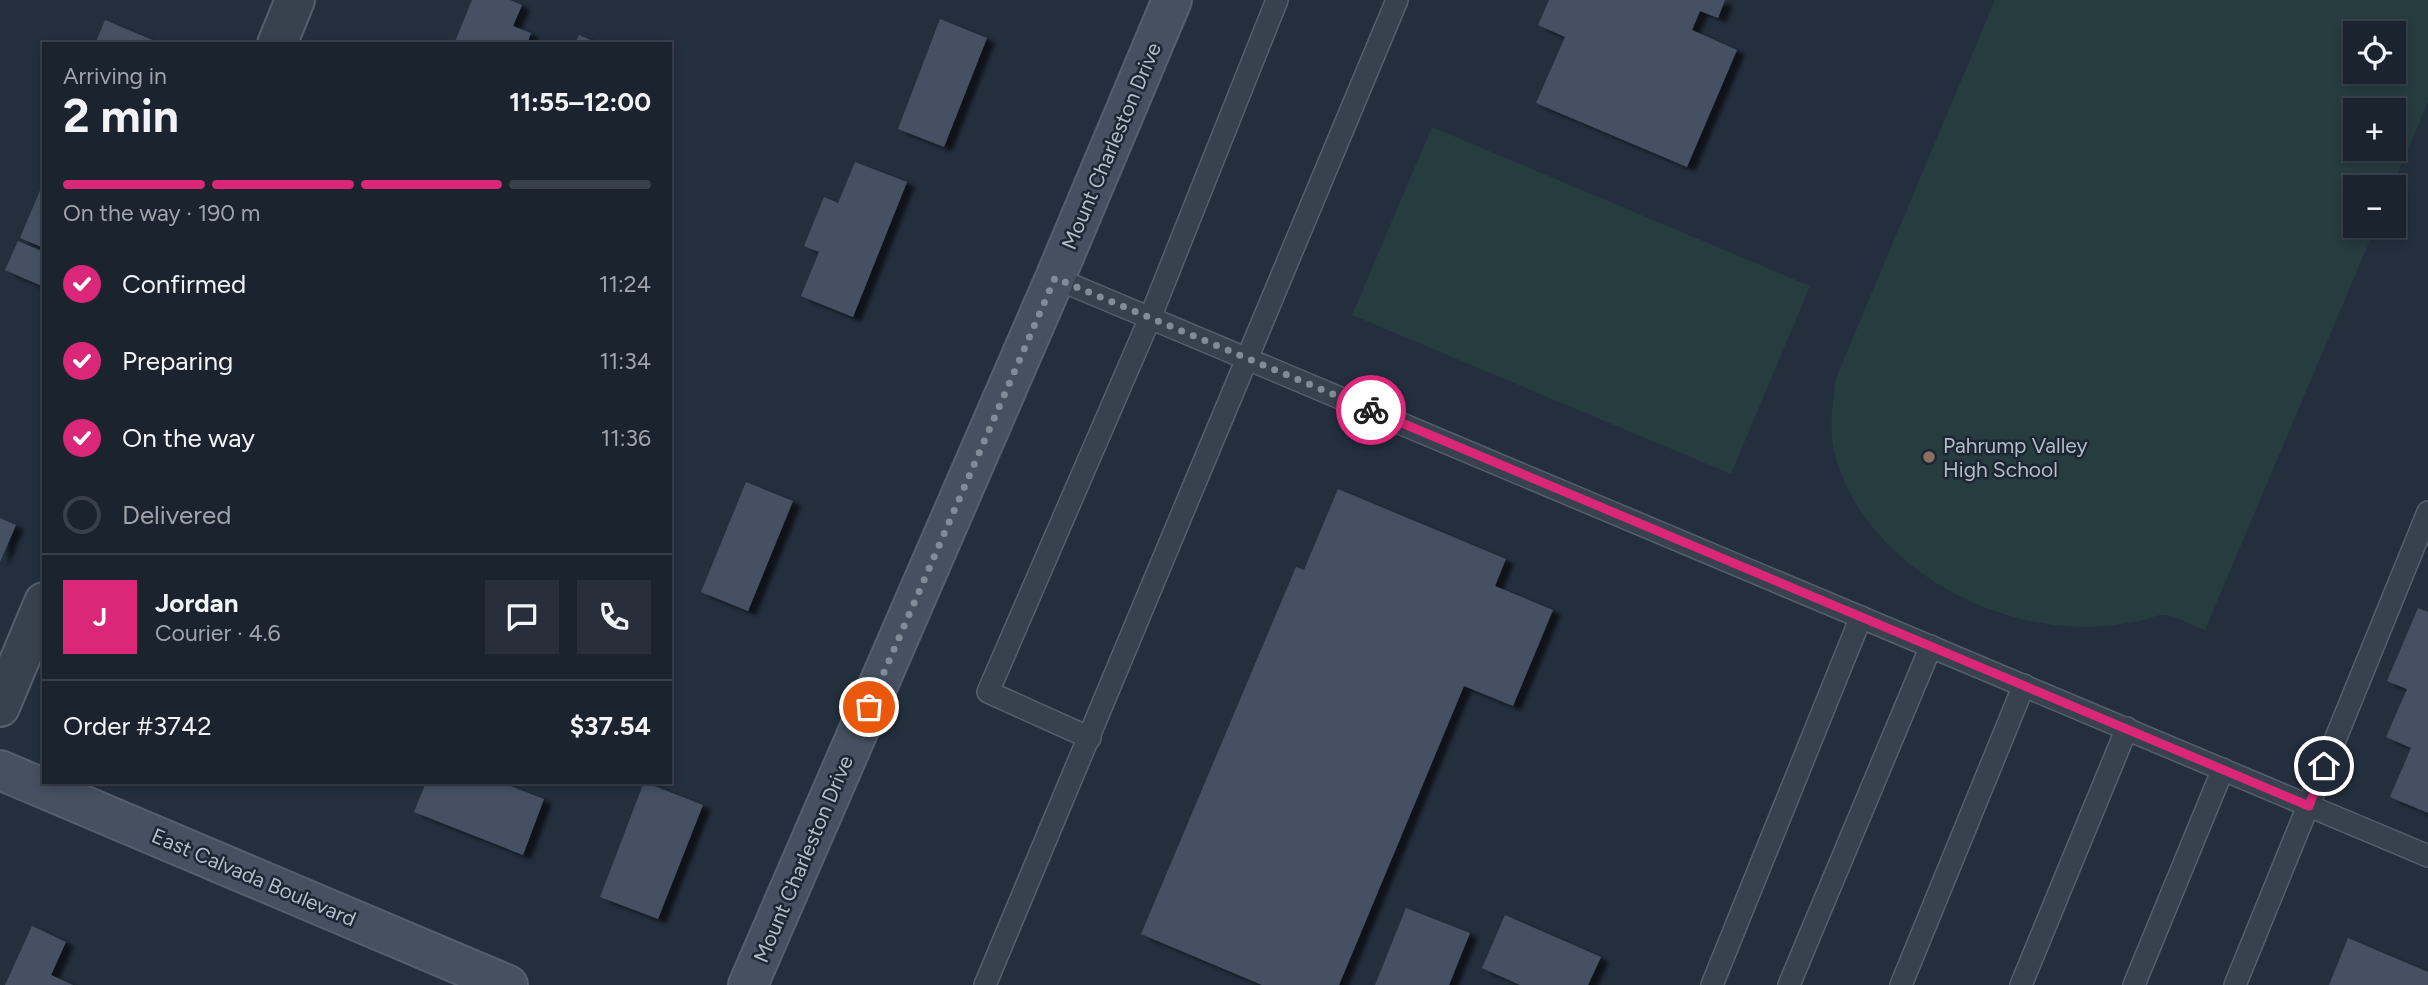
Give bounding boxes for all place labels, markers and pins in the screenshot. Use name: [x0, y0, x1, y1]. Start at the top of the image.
place label: Pahrump Valley High School: [1943, 433, 2088, 482]
marker: Pahrump Valley High School: [1921, 449, 1937, 465]
pin: [839, 677, 899, 737]
pin: [2294, 736, 2354, 796]

